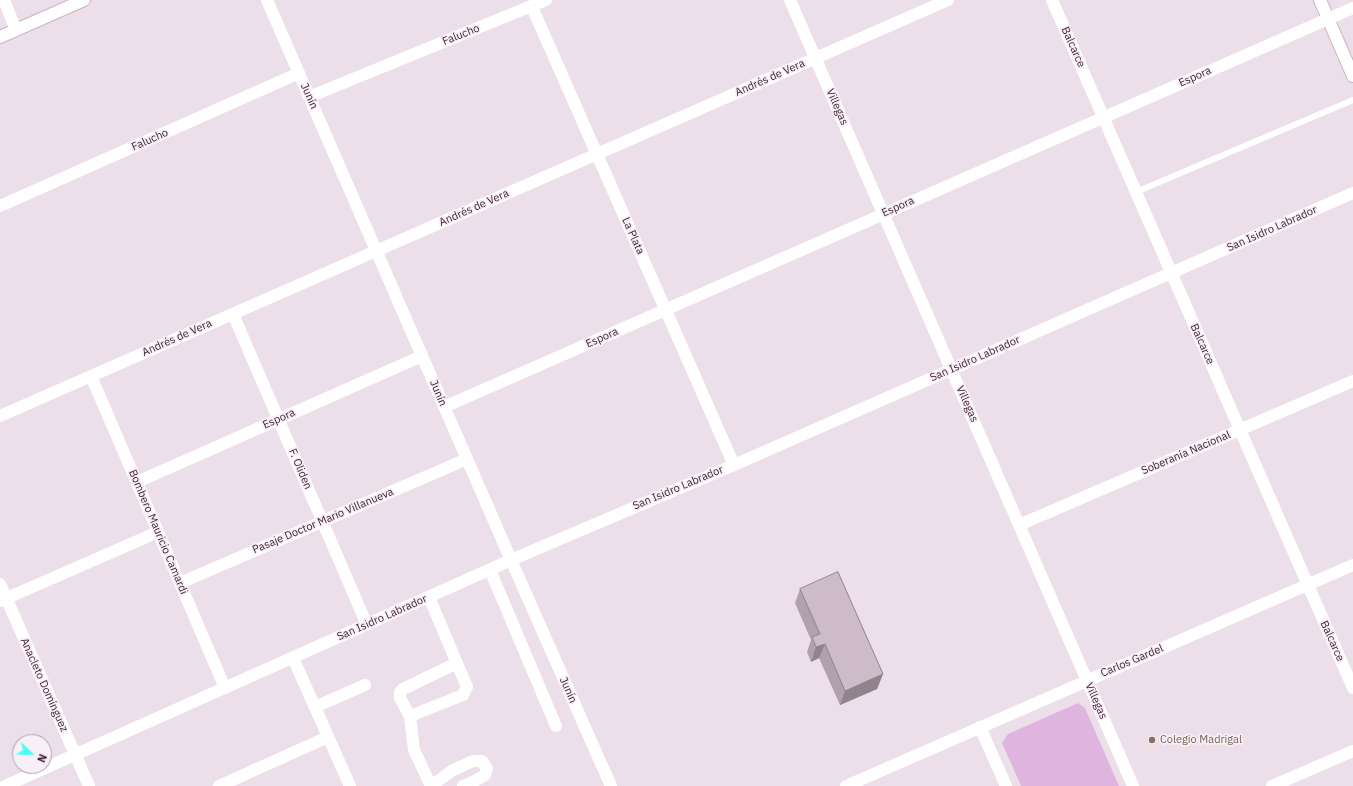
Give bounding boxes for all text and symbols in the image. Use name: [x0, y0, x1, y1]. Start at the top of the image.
street label: Falucho: [441, 22, 481, 48]
street label: Balcarce: [1058, 25, 1088, 69]
street label: Andrés de Vera: [733, 57, 807, 99]
street label: Espora: [1177, 64, 1213, 90]
street label: Junín: [297, 81, 321, 111]
street label: Villegas: [823, 87, 851, 127]
street label: Falucho: [130, 126, 170, 154]
street label: Andrés de Vera: [437, 187, 511, 229]
street label: Espora: [880, 194, 916, 220]
street label: San Isidro Labrador: [1225, 203, 1319, 255]
street label: La Plata: [619, 215, 647, 257]
street label: Andrés de Vera: [140, 317, 214, 359]
street label: Balcarce: [1187, 322, 1217, 366]
street label: Espora: [584, 325, 620, 351]
street label: San Isidro Labrador: [928, 333, 1022, 385]
street label: Junín: [427, 378, 449, 408]
street label: Villegas: [953, 384, 981, 424]
street label: Espora: [261, 406, 297, 432]
street label: Soberanía Nacional: [1139, 428, 1233, 478]
street label: F. Oliden: [286, 447, 314, 491]
street label: San Isidro Labrador: [631, 463, 725, 513]
street label: Bombero Mauricio Camardi: [126, 468, 190, 596]
street label: Pasaje Doctor Mario Villanueva: [250, 485, 396, 557]
street label: San Isidro Labrador: [335, 592, 429, 644]
street label: Balcarce: [1317, 619, 1347, 663]
street label: Anacleto Domínguez: [17, 636, 71, 734]
street label: Carlos Gardel: [1099, 642, 1165, 680]
street label: Junín: [556, 675, 580, 705]
street label: Villegas: [1082, 681, 1110, 721]
place label: Colegio Madrigal: [1160, 733, 1242, 747]
north arrow: [12, 734, 52, 774]
marker: Colegio Madrigal: [1147, 735, 1157, 745]
text: N: [34, 752, 50, 765]

